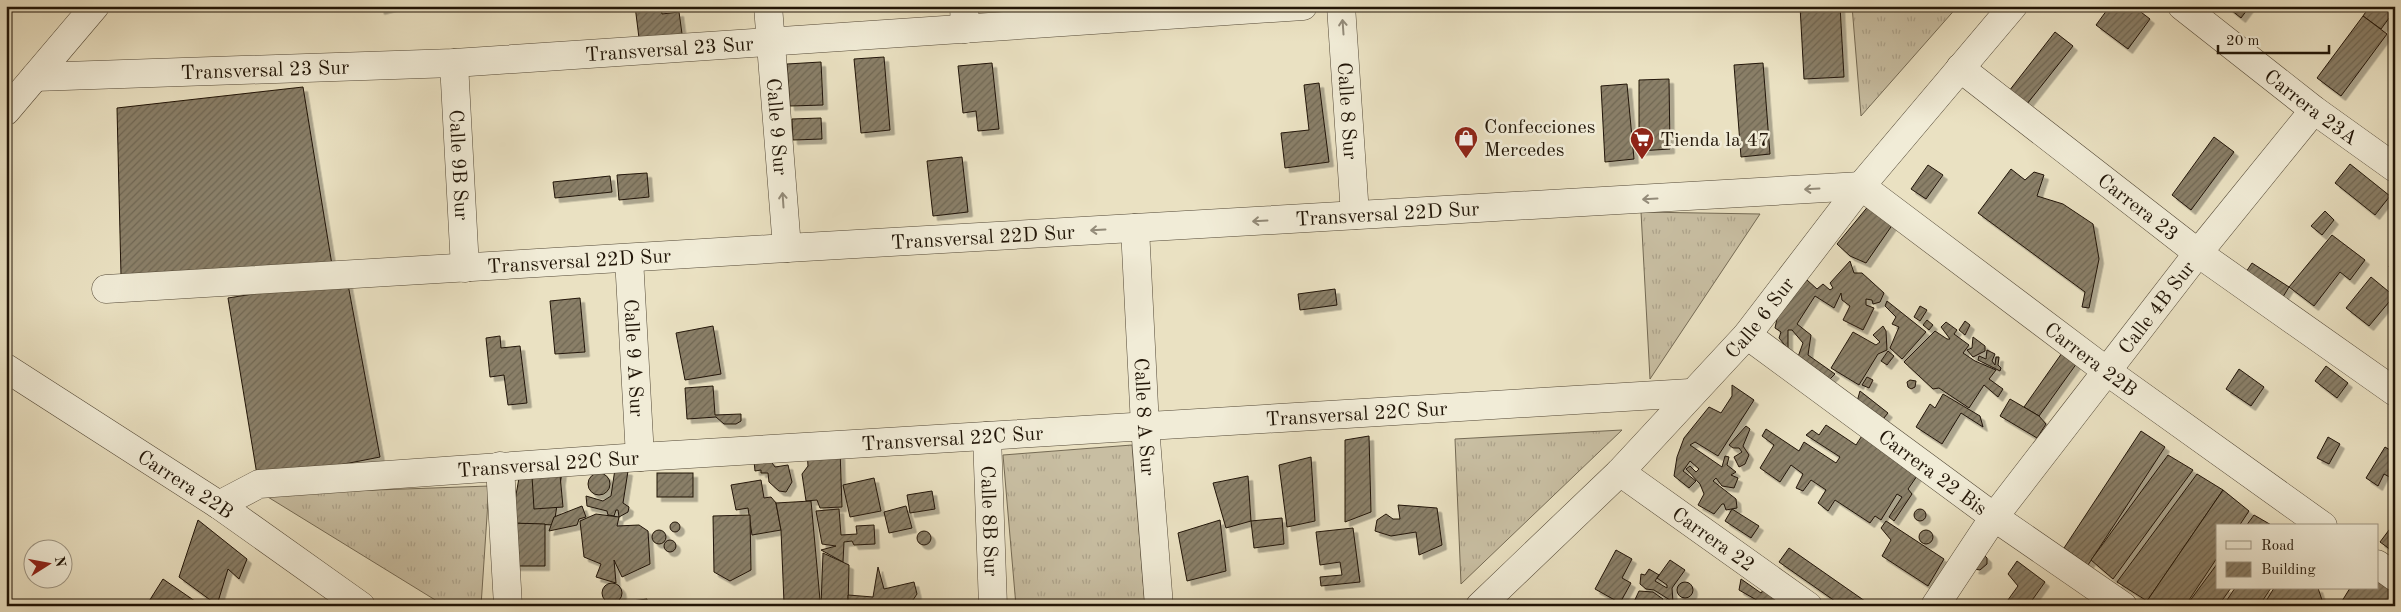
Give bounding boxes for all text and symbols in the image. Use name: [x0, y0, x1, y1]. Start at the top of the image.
one-way arrow: [1338, 19, 1347, 35]
scale bar: [2218, 22, 2330, 54]
text: 20 m: [2226, 34, 2260, 49]
street label: Transversal 23 Sur: [585, 35, 754, 66]
street label: Transversal 23 Sur: [180, 59, 350, 84]
street label: Calle 8 Sur: [1333, 62, 1359, 160]
street label: Carrera 23A: [2260, 67, 2361, 150]
street label: Calle 9 Sur: [762, 77, 789, 176]
street label: Calle 9B Sur: [445, 109, 470, 221]
place label: Confecciones Mercedes: [1484, 118, 1595, 161]
shop icon: Confecciones Mercedes: [1453, 125, 1479, 159]
supermarket icon: Tienda la 47: [1629, 126, 1655, 160]
place label: Tienda la 47: [1660, 131, 1770, 151]
street label: Carrera 23: [2093, 171, 2181, 246]
one-way arrow: [1804, 185, 1820, 194]
one-way arrow: [778, 192, 788, 208]
one-way arrow: [1642, 194, 1658, 203]
street label: Transversal 22D Sur: [1295, 200, 1480, 231]
one-way arrow: [1253, 216, 1269, 225]
street label: Transversal 22D Sur: [890, 223, 1076, 254]
one-way arrow: [1090, 225, 1106, 234]
street label: Transversal 22D Sur: [487, 247, 672, 278]
street label: Calle 4B Sur: [2116, 258, 2200, 358]
street label: Calle 6 Sur: [1723, 274, 1799, 363]
street label: Calle 9 A Sur: [619, 298, 646, 418]
street label: Carrera 22B: [2040, 320, 2140, 401]
street label: Calle 8 A Sur: [1130, 357, 1157, 477]
street label: Transversal 22C Sur: [1265, 400, 1448, 431]
street label: Transversal 22C Sur: [861, 424, 1044, 455]
street label: Carrera 22 Bis: [1874, 427, 1990, 520]
street label: Carrera 22B: [133, 447, 236, 524]
street label: Transversal 22C Sur: [457, 449, 640, 482]
street label: Calle 8B Sur: [976, 465, 1000, 577]
street label: Carrera 22: [1668, 504, 1757, 576]
legend: [2216, 524, 2378, 590]
text: Road: [2261, 539, 2295, 554]
north arrow: [22, 540, 72, 590]
text: N: [52, 555, 68, 569]
text: Building: [2261, 563, 2316, 578]

